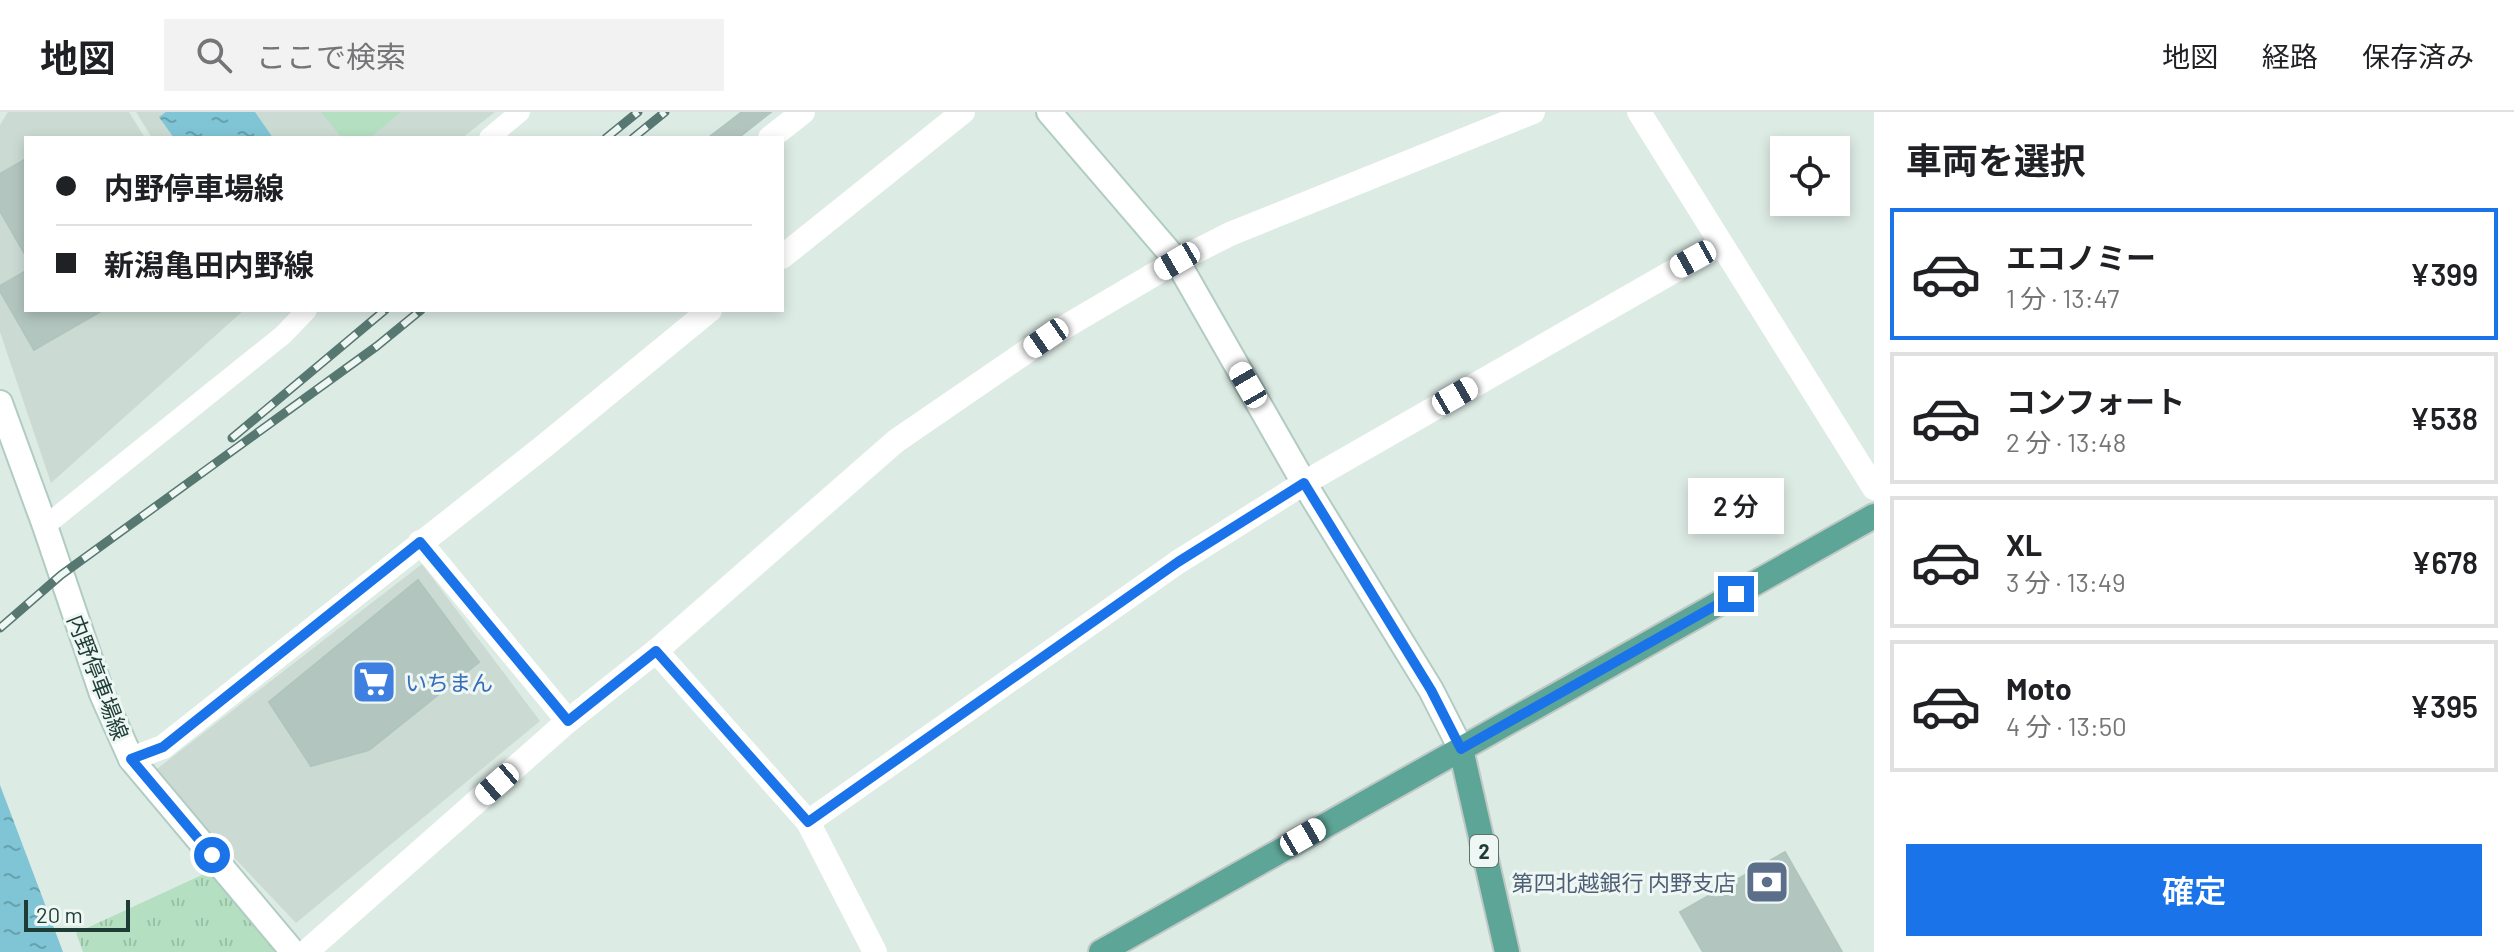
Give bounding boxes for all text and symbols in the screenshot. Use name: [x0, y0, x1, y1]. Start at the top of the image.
search box: [164, 19, 724, 91]
icon: search: [192, 33, 236, 77]
text: 地図: [40, 34, 116, 80]
text: ここで検索: [256, 38, 406, 74]
text: 地図: [2162, 39, 2218, 73]
text: 経路: [2262, 39, 2318, 73]
text: 保存済み: [2362, 39, 2474, 73]
map controls: [1770, 136, 1850, 216]
button: locate: [1770, 136, 1850, 216]
text: 車両を選択: [1906, 138, 2086, 181]
text: 内野停車場線: [104, 169, 284, 205]
car: [1666, 237, 1720, 281]
icon: car: [1910, 238, 1982, 310]
car: [1150, 239, 1204, 283]
text: エコノミー: [2006, 239, 2156, 275]
text: 新潟亀田内野線: [104, 246, 314, 282]
text: ¥399: [2410, 256, 2478, 292]
text: 1 分 · 13:47: [2006, 282, 2119, 313]
car: [1019, 314, 1073, 362]
car: [1226, 358, 1270, 412]
car: [1428, 374, 1482, 418]
icon: car: [1910, 382, 1982, 454]
text: コンフォート: [2006, 383, 2185, 419]
text: ¥538: [2410, 400, 2478, 436]
text: 2 分 · 13:48: [2006, 426, 2126, 457]
callout: 2 分: [1688, 478, 1784, 534]
text: 2 分: [1713, 490, 1759, 521]
icon: car: [1910, 526, 1982, 598]
text: XL: [2006, 526, 2042, 562]
text: ¥678: [2411, 544, 2478, 580]
text: 3 分 · 13:49: [2006, 566, 2126, 597]
route end: [1718, 576, 1754, 612]
street label: 内野停車場線: [63, 611, 135, 743]
supermarket icon: いちまん: [350, 658, 398, 706]
place label: いちまん: [405, 669, 493, 695]
icon: car: [1910, 670, 1982, 742]
text: Moto: [2006, 670, 2072, 706]
text: ¥395: [2410, 688, 2478, 724]
text: 4 分 · 13:50: [2006, 710, 2127, 741]
car: [471, 759, 523, 809]
car: [1276, 815, 1330, 859]
road number: 2: [1470, 835, 1498, 867]
route start: [194, 837, 230, 873]
button: 確定: [1906, 844, 2482, 936]
bank icon: 第四北越銀行 内野支店: [1743, 858, 1791, 906]
place label: 第四北越銀行 内野支店: [1512, 869, 1736, 895]
scale bar: [24, 896, 130, 932]
text: 20 m: [36, 901, 83, 927]

